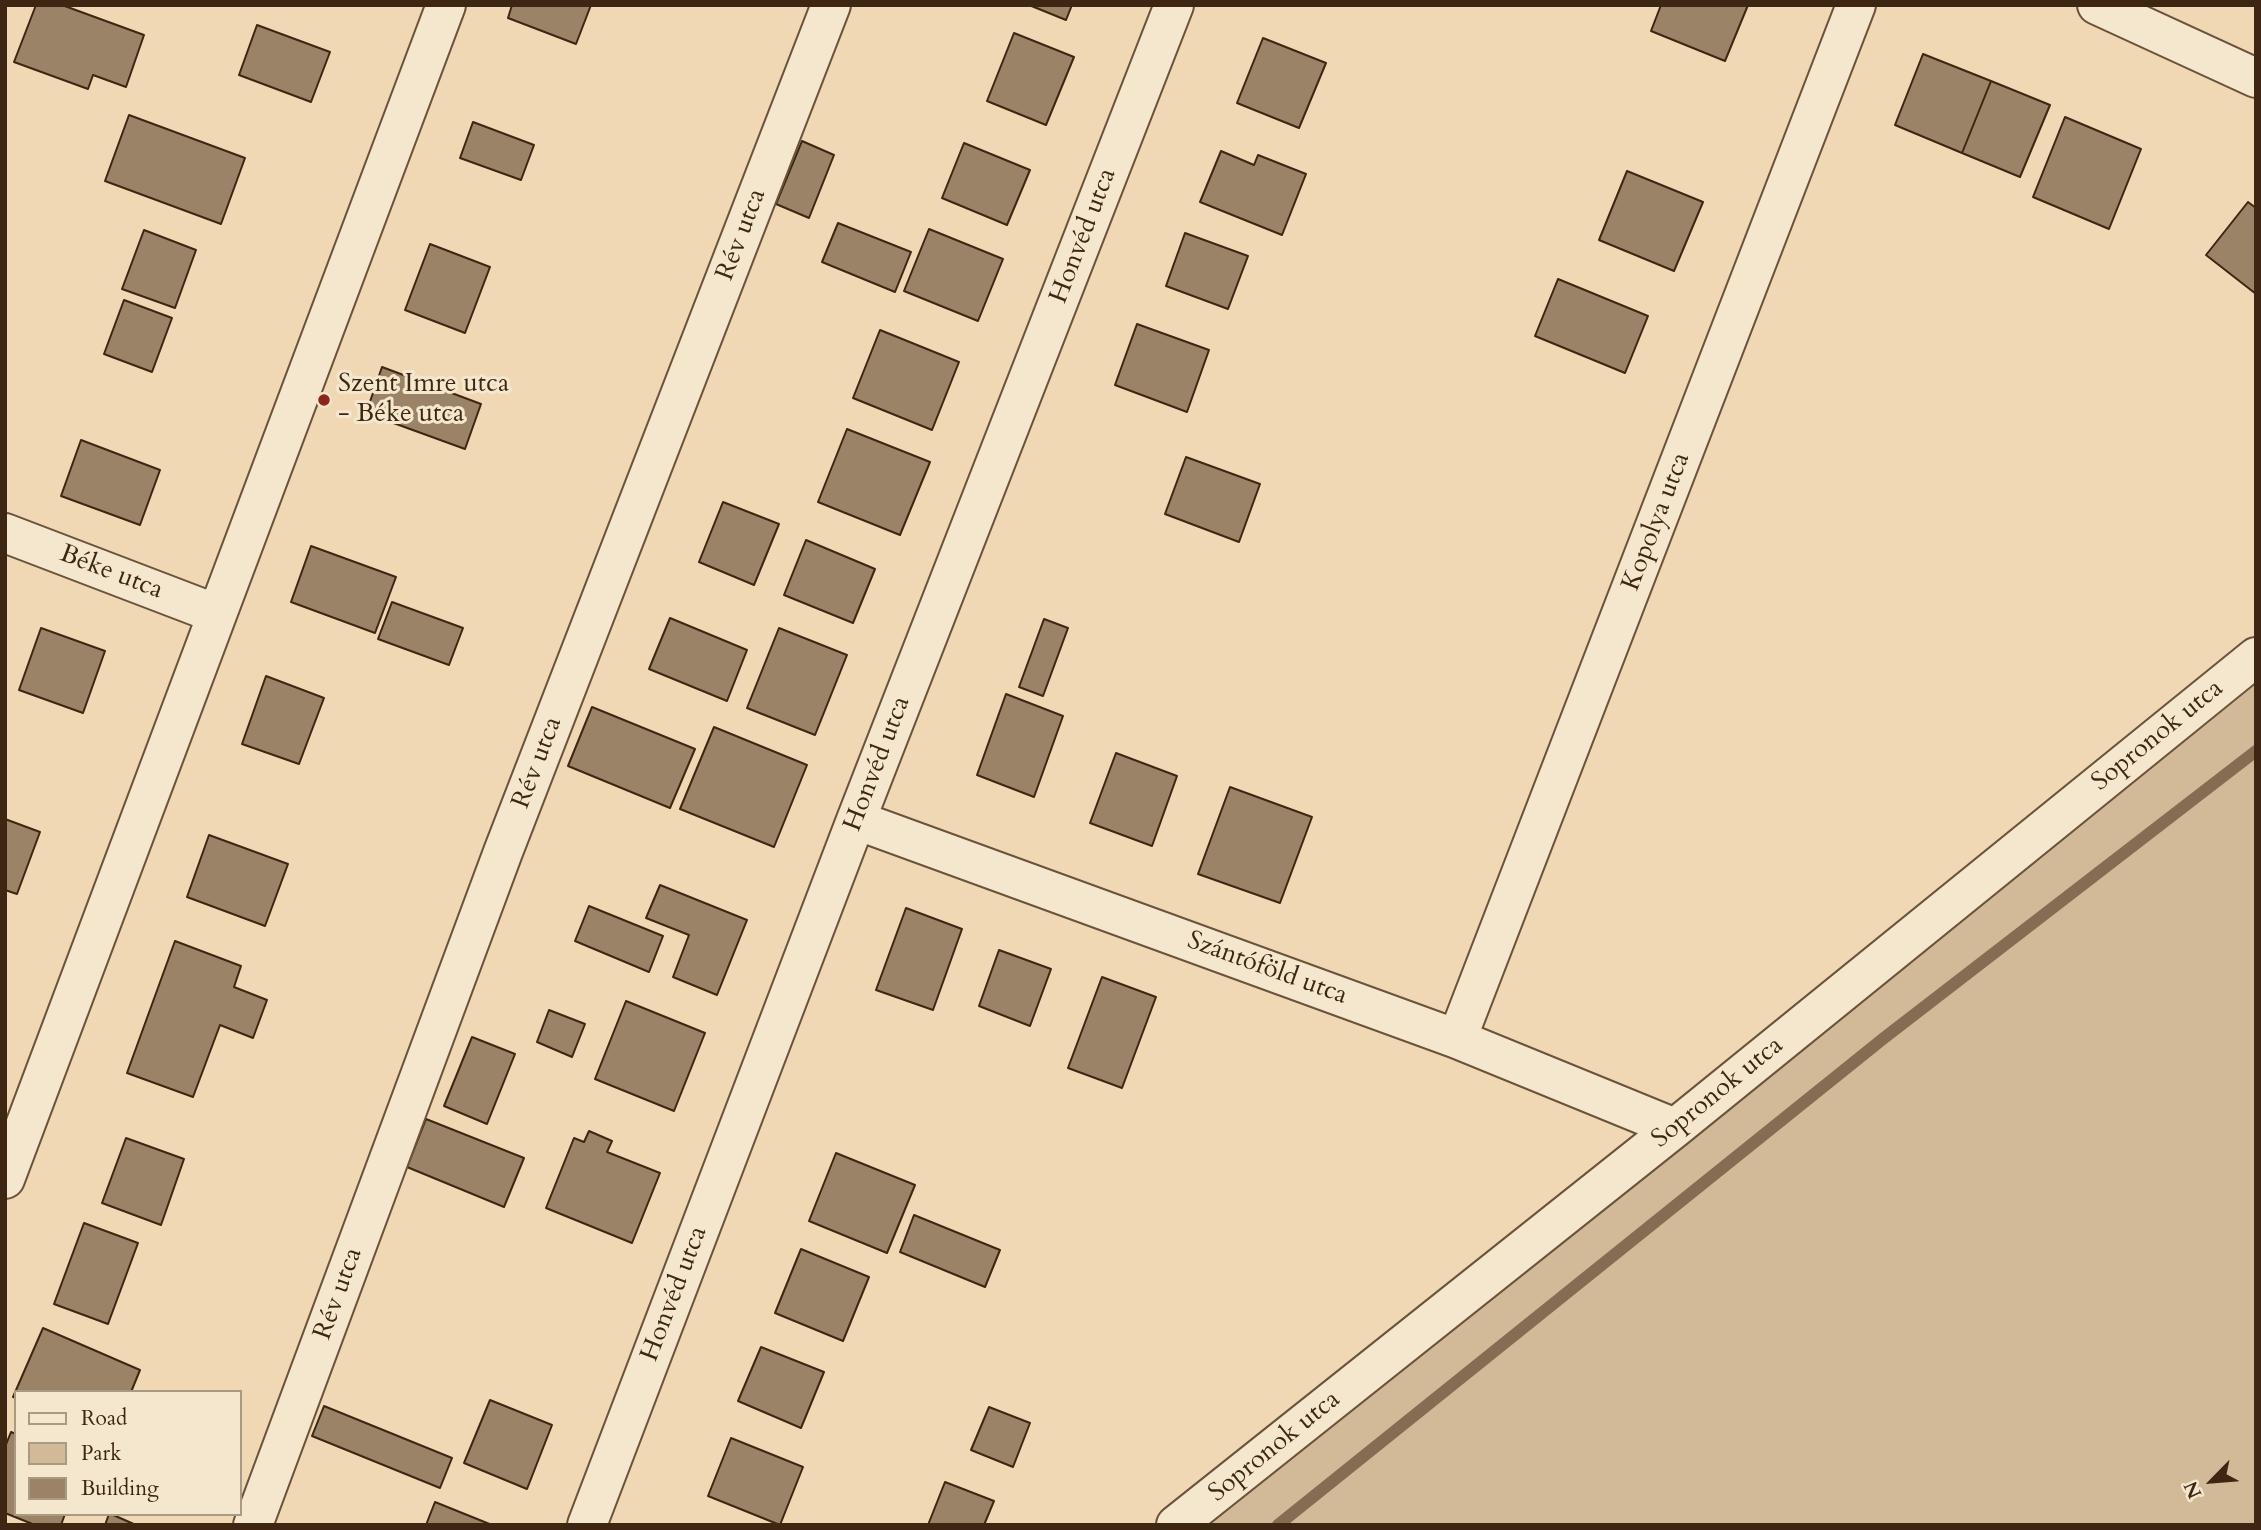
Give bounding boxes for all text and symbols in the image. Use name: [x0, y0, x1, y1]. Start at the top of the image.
street label: Honvéd utca: [1044, 164, 1124, 308]
street label: Rév utca: [710, 185, 774, 285]
place label: Szent Imre utca - Béke utca: [338, 369, 509, 430]
marker: Szent Imre utca - Béke utca: [316, 392, 332, 408]
street label: Kopolya utca: [1616, 449, 1698, 595]
street label: Béke utca: [55, 539, 167, 607]
street label: Sopronok utca: [2086, 674, 2230, 798]
street label: Honvéd utca: [838, 692, 918, 836]
street label: Rév utca: [506, 713, 570, 813]
street label: Szántóföld utca: [1183, 926, 1351, 1012]
street label: Sopronok utca: [1646, 1031, 1790, 1155]
street label: Honvéd utca: [635, 1222, 715, 1366]
street label: Rév utca: [308, 1244, 370, 1344]
street label: Sopronok utca: [1203, 1385, 1347, 1509]
legend: [14, 1390, 242, 1516]
text: Road: [81, 1404, 127, 1433]
text: Park: [81, 1439, 121, 1468]
north arrow: [2177, 1446, 2247, 1516]
text: Building: [81, 1474, 159, 1503]
text: N: [2178, 1477, 2208, 1503]

